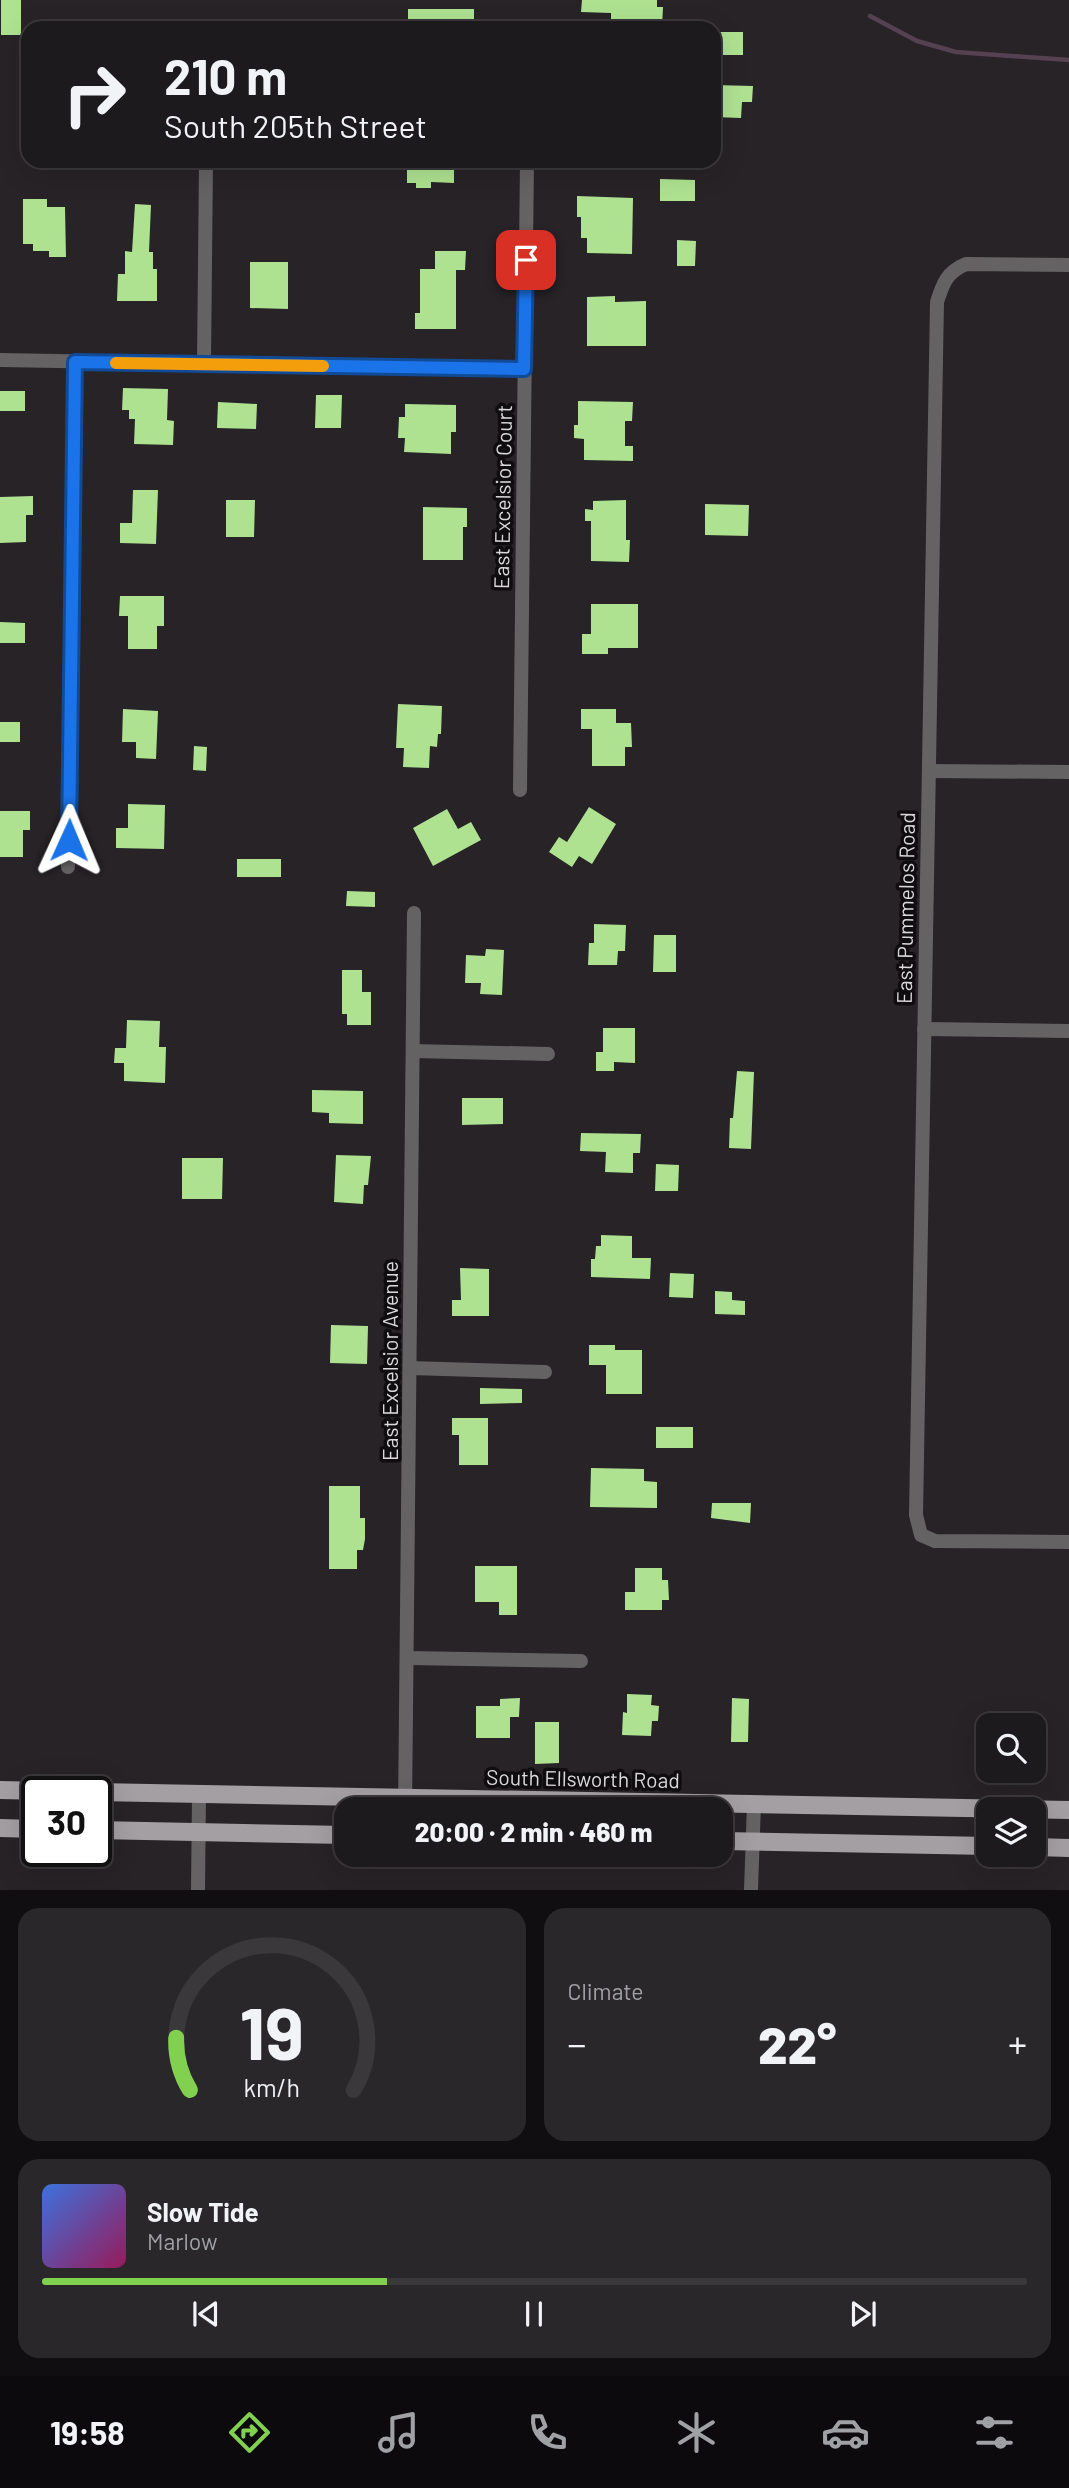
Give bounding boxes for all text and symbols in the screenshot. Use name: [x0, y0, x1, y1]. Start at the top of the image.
text: 210 m: [164, 46, 287, 105]
icon: right: [49, 49, 140, 140]
text: South 205th Street: [164, 106, 427, 144]
pin: [496, 230, 556, 290]
icon: arrive: [507, 241, 545, 279]
street label: East Excelsior Court: [488, 405, 516, 589]
position arrow: [32, 803, 106, 877]
street label: East Pummelos Road: [891, 812, 919, 1004]
street label: East Excelsior Avenue: [377, 1261, 402, 1461]
map controls: [976, 1713, 1046, 1867]
button: search: [976, 1713, 1046, 1783]
street label: South Ellsworth Road: [486, 1764, 680, 1792]
speed limit sign: 30: [21, 1776, 112, 1867]
button: layers: [976, 1797, 1046, 1867]
text: 20:00 · 2 min · 460 m: [415, 1816, 652, 1847]
text: Climate: [568, 1977, 644, 2005]
text: 19: [240, 1988, 304, 2076]
text: 22°: [758, 2012, 837, 2074]
text: −: [568, 2020, 587, 2066]
text: +: [1008, 2020, 1027, 2066]
text: km/h: [243, 2072, 300, 2102]
text: Slow Tide: [147, 2196, 259, 2227]
text: Marlow: [147, 2227, 218, 2255]
icon: previous: [187, 2295, 225, 2333]
icon: pause: [515, 2295, 553, 2333]
icon: next: [844, 2295, 882, 2333]
icon: directions: [225, 2408, 274, 2457]
icon: music: [374, 2408, 423, 2457]
icon: phone: [523, 2408, 572, 2457]
icon: climate: [672, 2408, 721, 2457]
icon: car: [821, 2408, 870, 2457]
icon: filters: [970, 2408, 1019, 2457]
text: 19:58: [50, 2413, 125, 2451]

